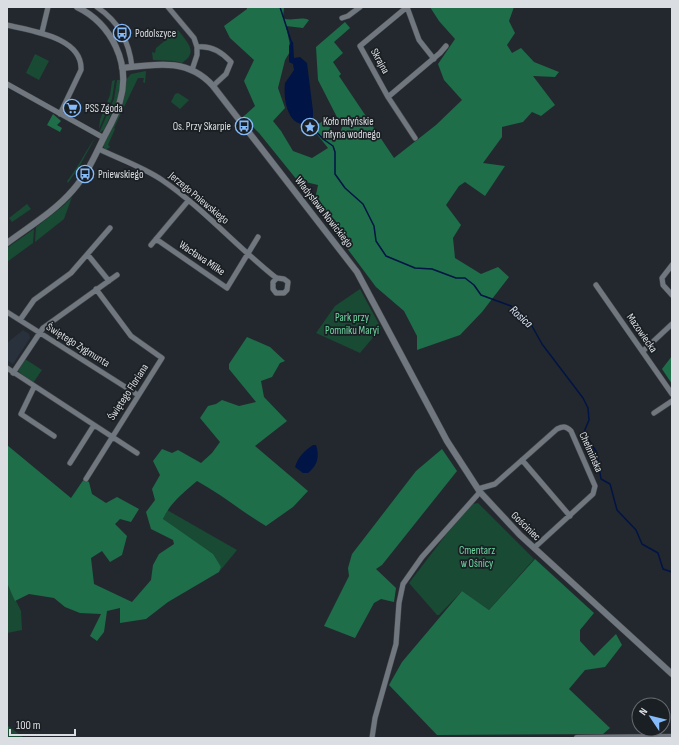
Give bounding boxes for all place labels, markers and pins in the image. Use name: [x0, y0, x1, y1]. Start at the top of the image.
bus stop icon: Podolszyce: [112, 23, 132, 43]
place label: Podolszyce: [135, 27, 176, 40]
supermarket icon: PSS Zgoda: [62, 98, 82, 118]
place label: PSS Zgoda: [85, 102, 123, 115]
place label: Koło młyńskie młyna wodnego: [323, 115, 381, 141]
bus stop icon: Os. Przy Skarpie: [234, 116, 254, 136]
place icon: Koło młyńskie młyna wodnego: [300, 117, 320, 137]
place label: Os. Przy Skarpie: [173, 120, 231, 133]
bus stop icon: Pniewskiego: [75, 164, 95, 184]
place label: Pniewskiego: [98, 168, 144, 181]

